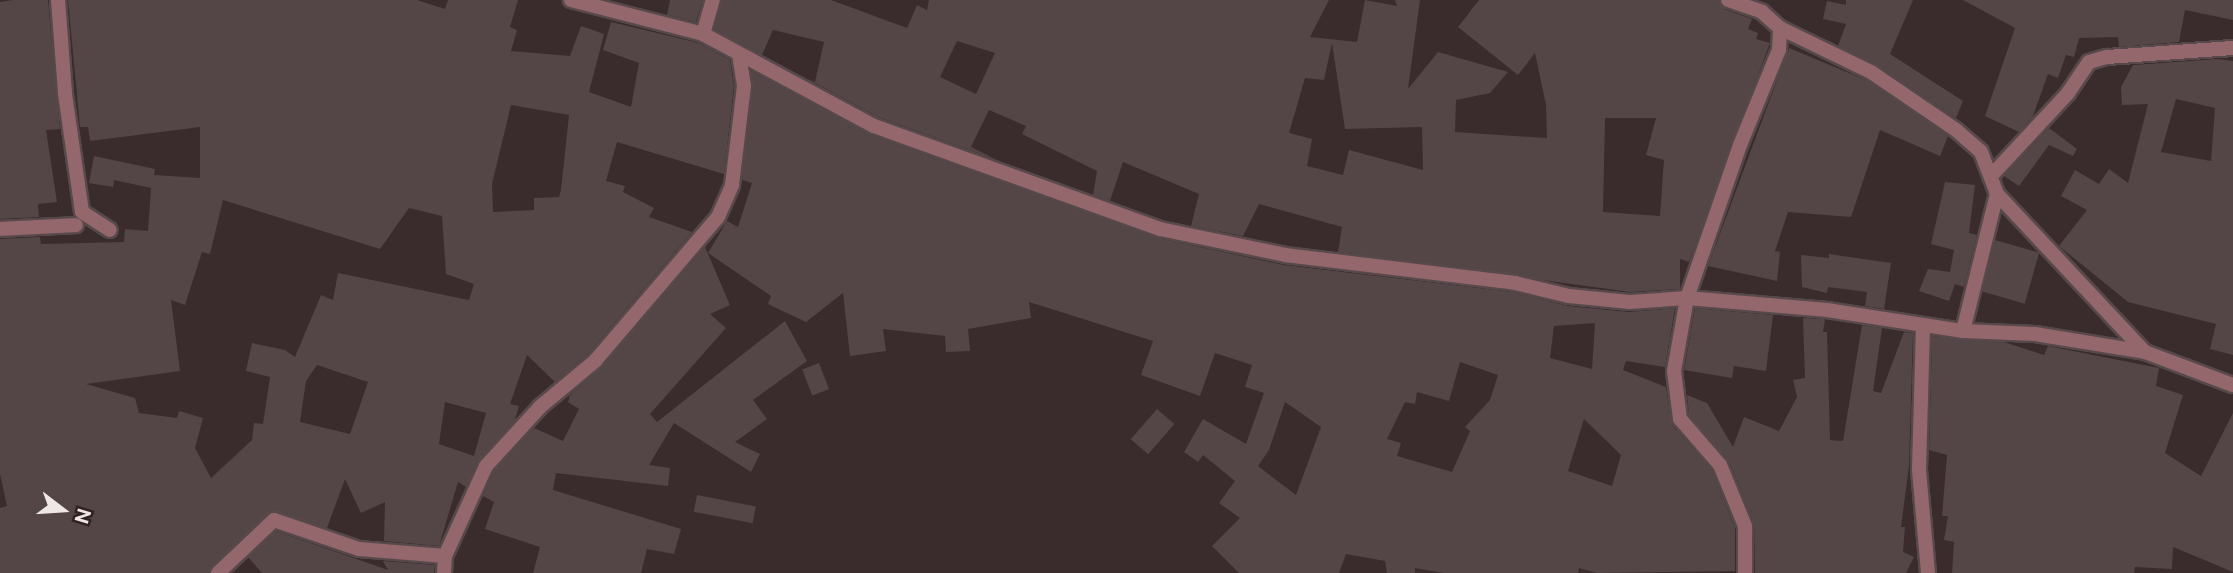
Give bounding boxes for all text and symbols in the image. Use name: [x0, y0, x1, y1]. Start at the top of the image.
north arrow: [28, 475, 98, 545]
text: N: [70, 506, 96, 526]

